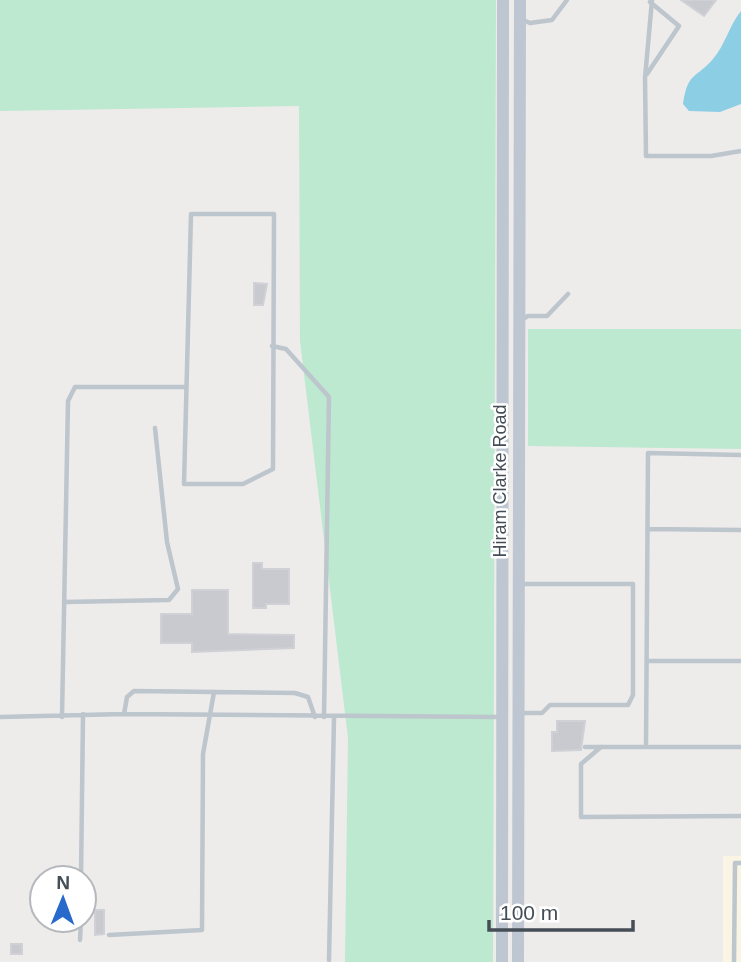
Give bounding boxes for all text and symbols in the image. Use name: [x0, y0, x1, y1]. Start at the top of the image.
street label: Hiram Clarke Road: [490, 404, 510, 558]
north arrow: [28, 864, 98, 934]
text: N: [56, 872, 70, 893]
scale bar: [489, 888, 632, 932]
text: 100 m: [500, 901, 558, 924]

